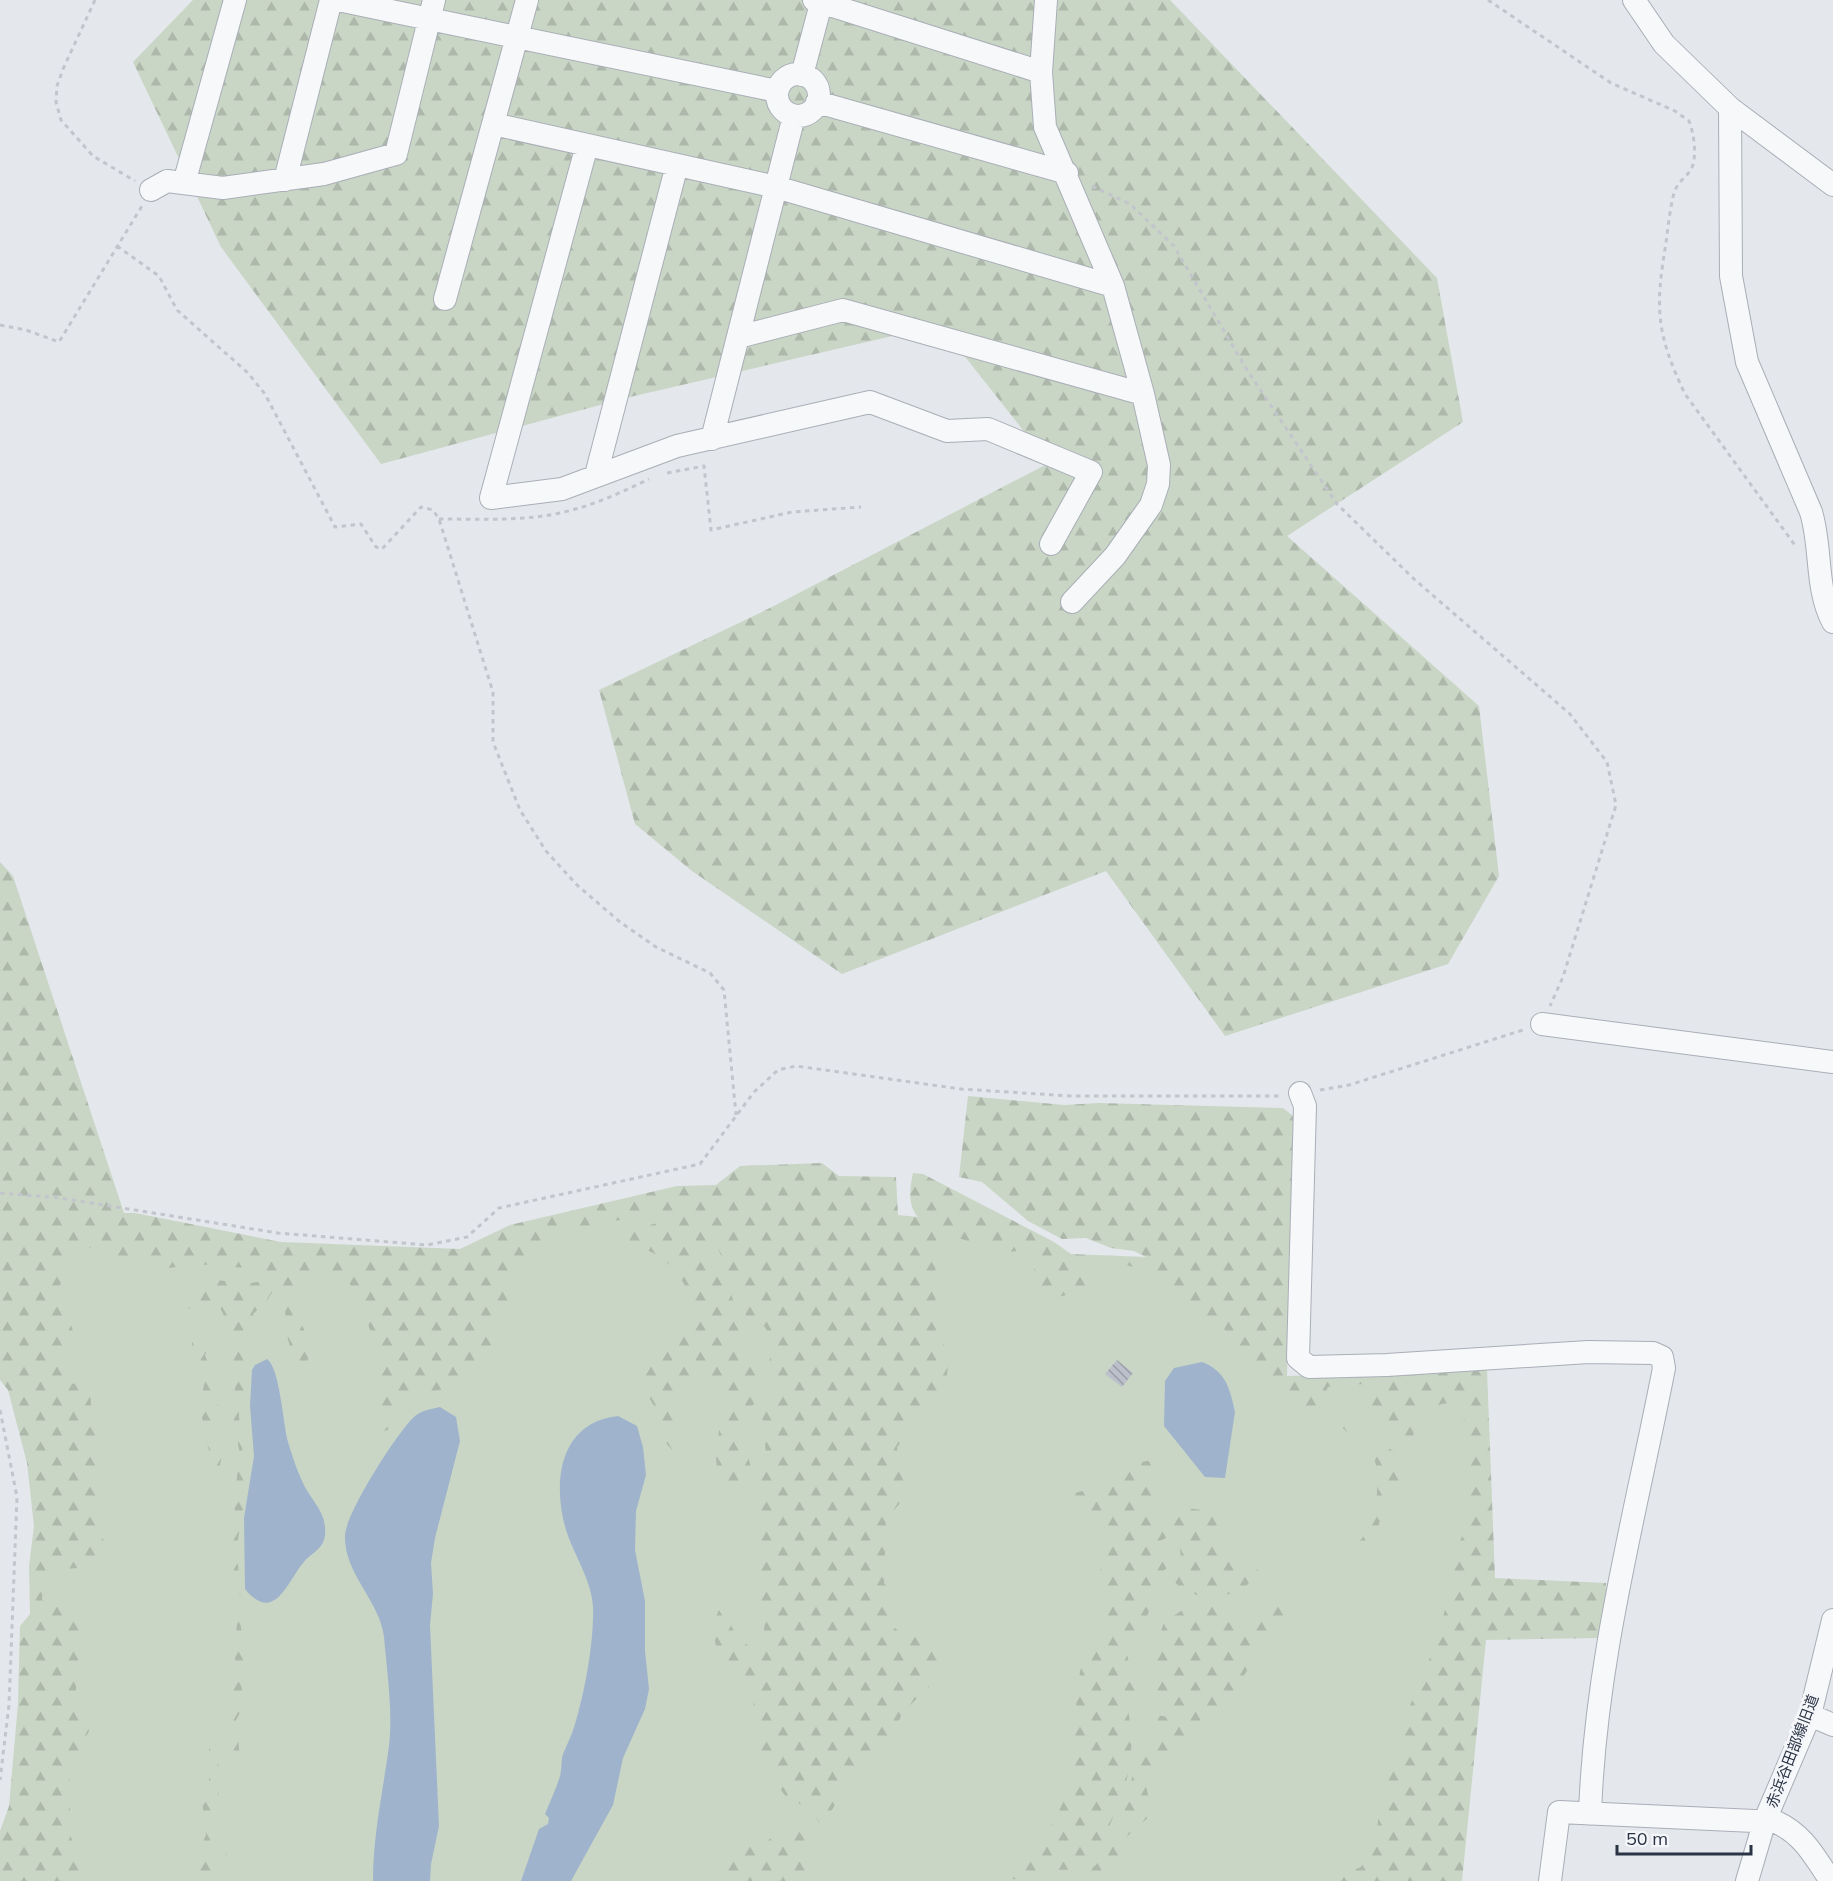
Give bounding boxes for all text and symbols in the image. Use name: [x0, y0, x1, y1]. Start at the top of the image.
street label: 赤浜谷田部線旧道: [1762, 1692, 1822, 1810]
scale bar: [1617, 1818, 1750, 1856]
text: 50 m: [1626, 1827, 1668, 1850]

